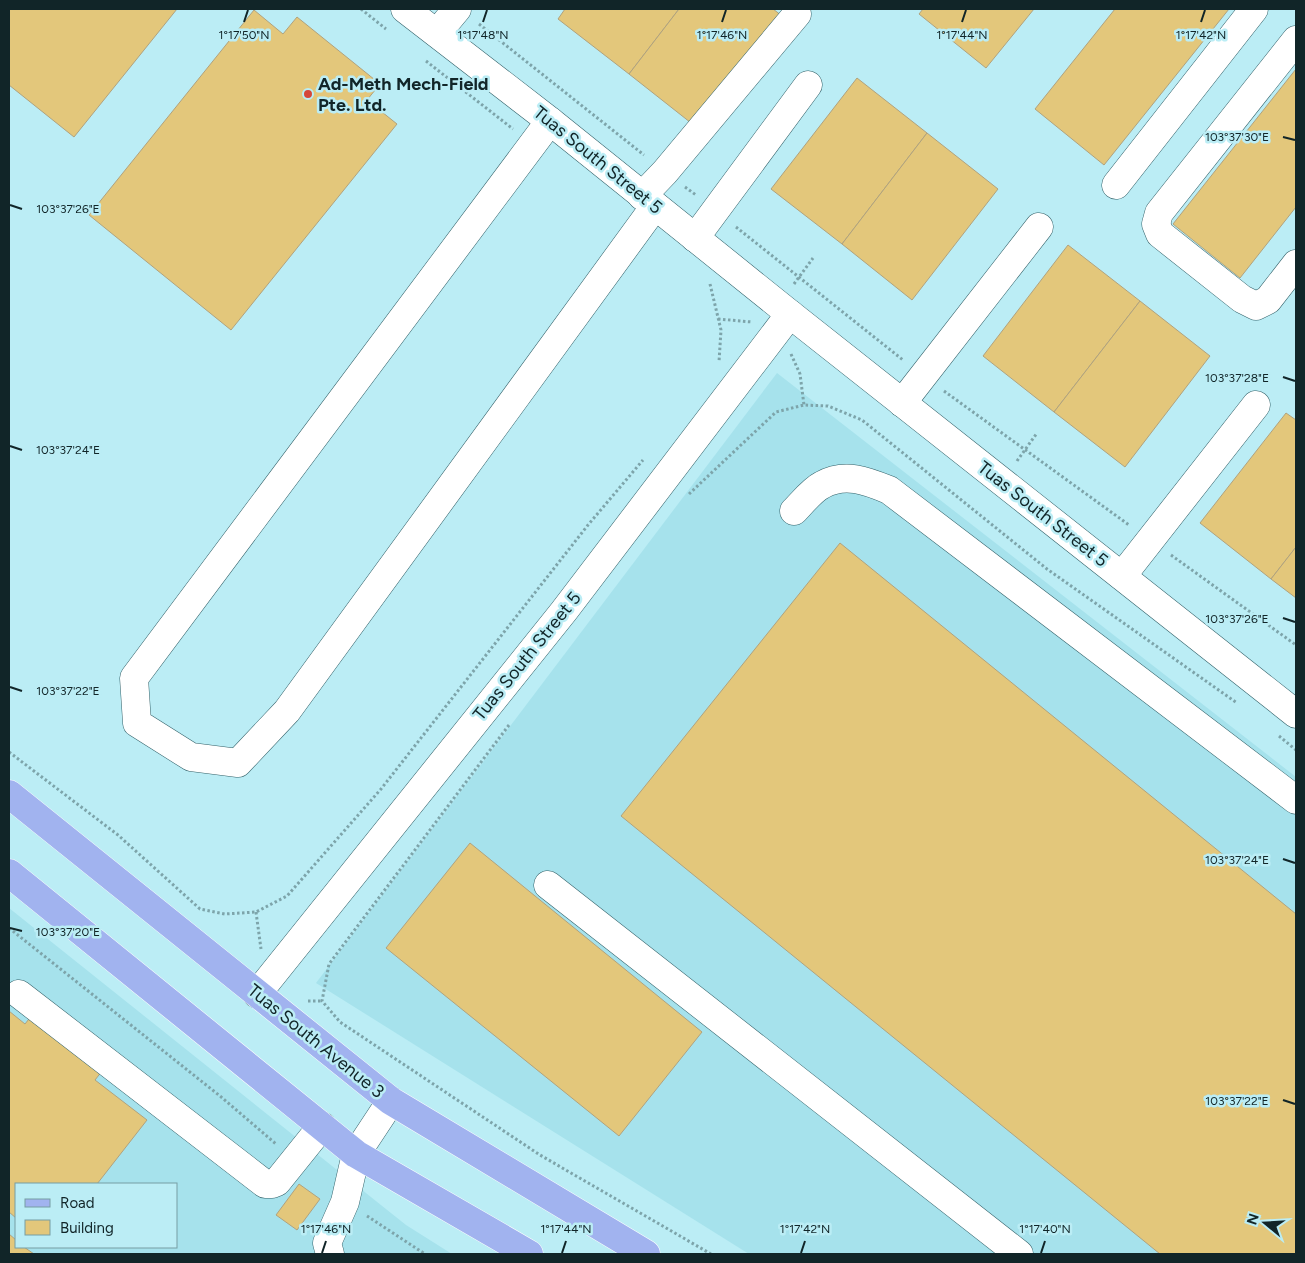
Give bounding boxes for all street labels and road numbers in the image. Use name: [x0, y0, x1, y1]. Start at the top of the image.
street label: Tuas South Street 5: [529, 101, 667, 219]
street label: Tuas South Street 5: [974, 456, 1112, 572]
street label: Tuas South Street 5: [468, 587, 586, 725]
street label: Tuas South Avenue 3: [243, 979, 389, 1103]

